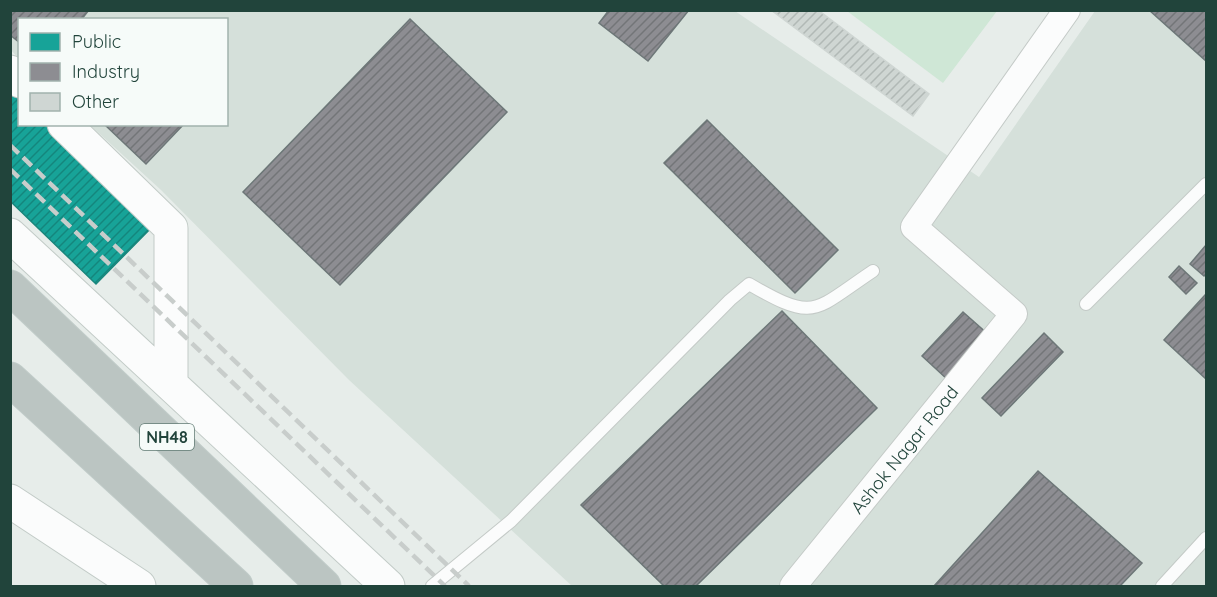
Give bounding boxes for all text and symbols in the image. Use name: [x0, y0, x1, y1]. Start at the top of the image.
legend: [18, 18, 228, 126]
text: Public: [72, 30, 121, 53]
text: Industry: [72, 60, 140, 83]
text: Other: [72, 90, 119, 113]
street label: Ashok Nagar Road: [845, 381, 963, 518]
road number: NH48: [140, 424, 194, 450]

